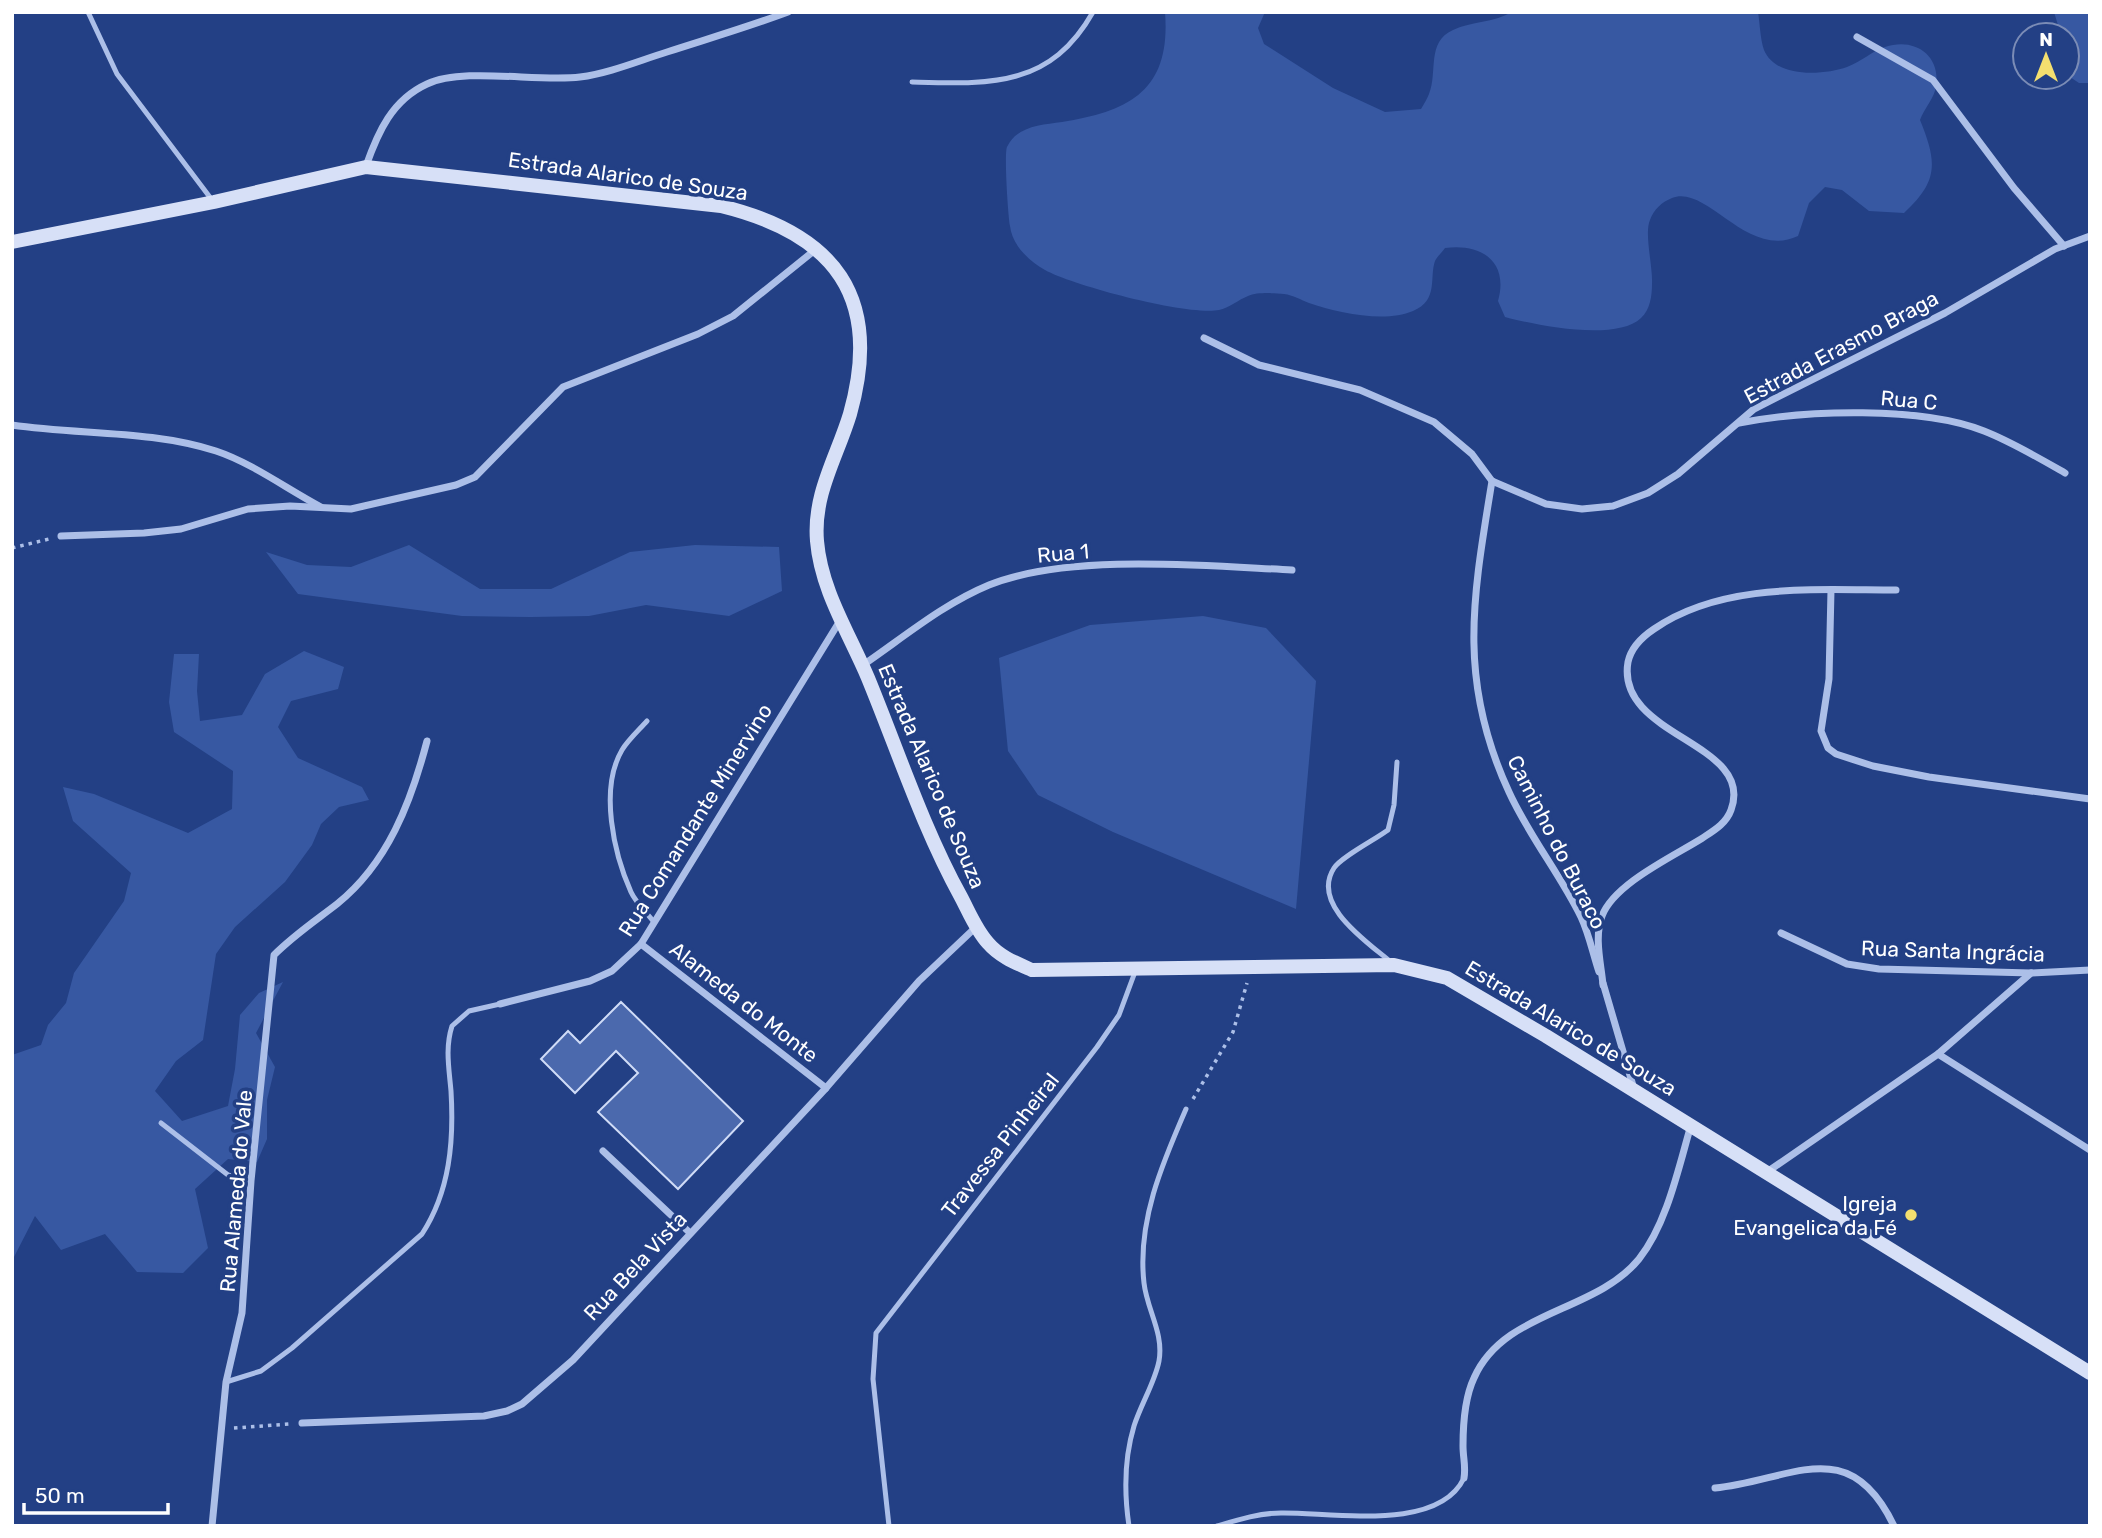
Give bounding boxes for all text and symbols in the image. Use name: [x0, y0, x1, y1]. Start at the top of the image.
north arrow: [2011, 21, 2081, 91]
text: N: [2039, 28, 2053, 51]
street label: Estrada Alarico de Souza: [507, 147, 749, 205]
street label: Estrada Erasmo Braga: [1740, 285, 1942, 409]
street label: Rua C: [1879, 385, 1939, 415]
street label: Rua 1: [1036, 538, 1090, 568]
street label: Estrada Alarico de Souza: [873, 660, 991, 892]
street label: Rua Comandante Minervino: [613, 699, 777, 941]
street label: Caminho do Buraco: [1502, 751, 1612, 933]
street label: Rua Santa Ingrácia: [1861, 935, 2045, 967]
street label: Alameda do Monte: [665, 936, 823, 1068]
street label: Estrada Alarico de Souza: [1461, 955, 1681, 1101]
street label: Travessa Pinheiral: [936, 1068, 1064, 1222]
street label: Rua Alameda do Vale: [215, 1089, 257, 1293]
place label: Igreja Evangelica da Fé: [1733, 1191, 1897, 1240]
street label: Rua Bela Vista: [578, 1206, 692, 1326]
marker: Igreja Evangelica da Fé: [1903, 1207, 1919, 1223]
scale bar: [24, 1472, 168, 1516]
text: 50 m: [35, 1483, 85, 1508]

